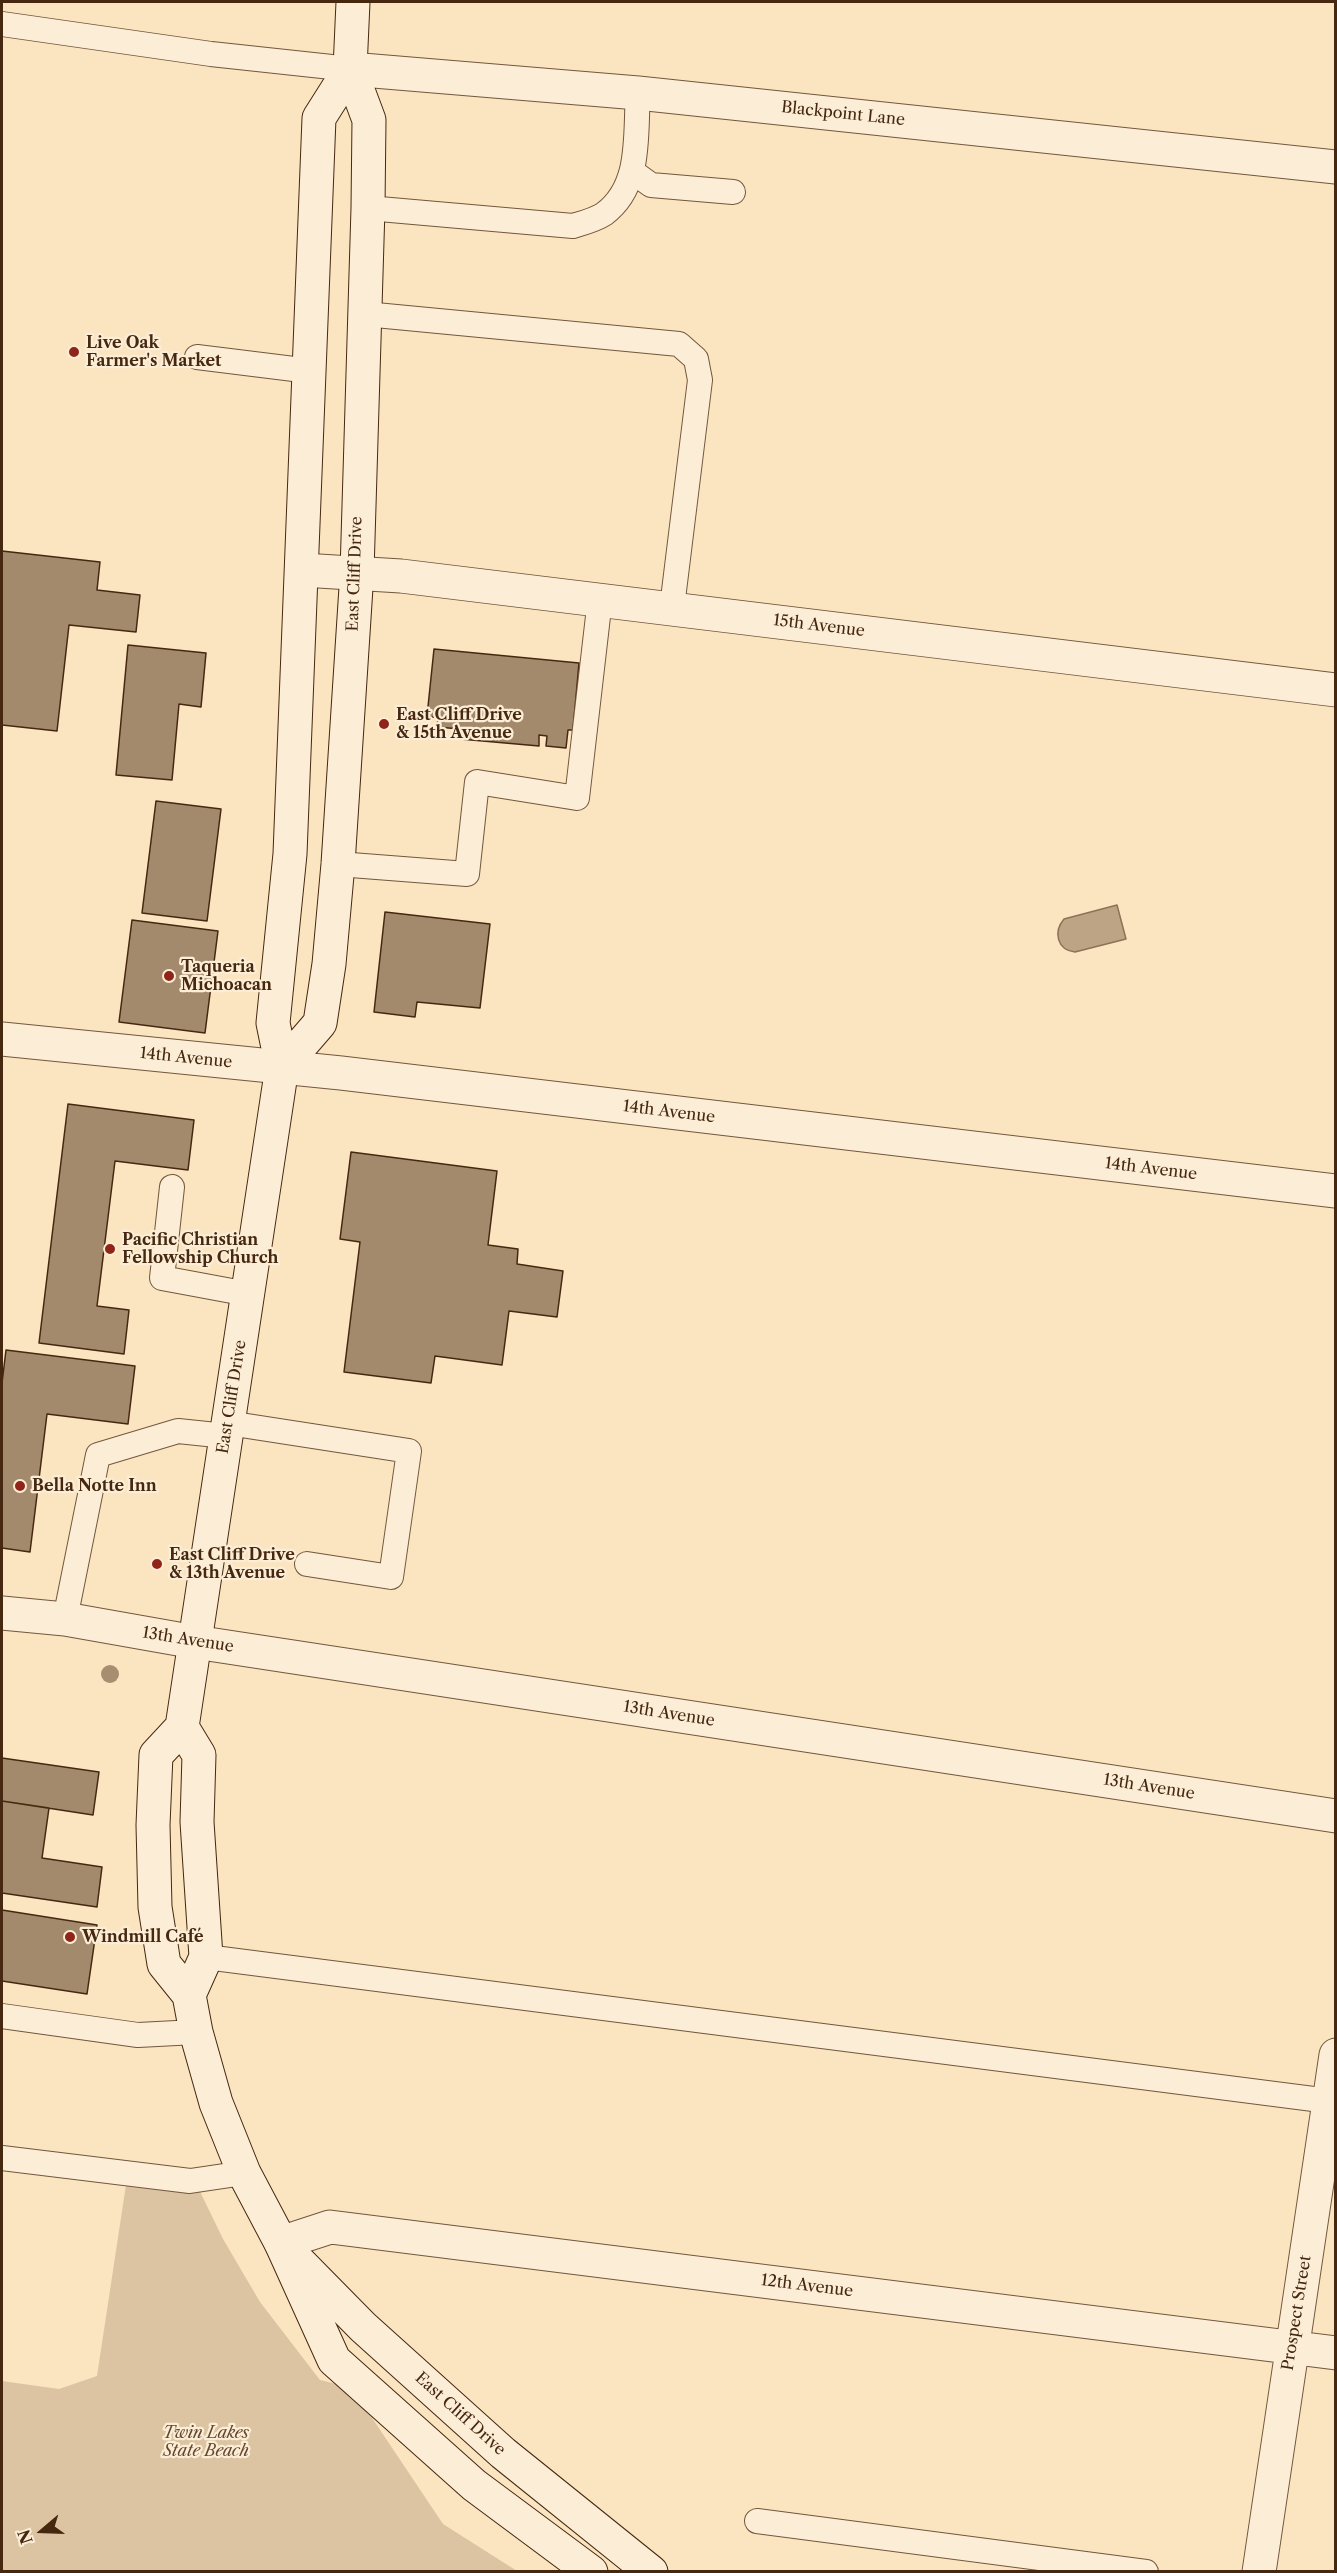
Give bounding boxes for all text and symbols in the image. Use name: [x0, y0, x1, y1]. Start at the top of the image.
street label: Blackpoint Lane: [780, 98, 906, 130]
place label: Live Oak Farmer's Market: [86, 333, 221, 371]
marker: Live Oak Farmer's Market: [67, 345, 81, 359]
street label: East Cliff Drive: [343, 516, 367, 632]
street label: 15th Avenue: [772, 611, 866, 641]
place label: East Cliff Drive & 15th Avenue: [396, 705, 522, 743]
marker: East Cliff Drive & 15th Avenue: [377, 717, 391, 731]
place label: Taqueria Michoacan: [181, 957, 272, 995]
marker: Taqueria Michoacan: [162, 969, 176, 983]
street label: 14th Avenue: [139, 1044, 233, 1072]
street label: 14th Avenue: [622, 1097, 716, 1127]
street label: 14th Avenue: [1104, 1154, 1198, 1184]
place label: Pacific Christian Fellowship Church: [122, 1230, 279, 1268]
marker: Pacific Christian Fellowship Church: [103, 1242, 117, 1256]
street label: East Cliff Drive: [214, 1339, 250, 1455]
place label: Bella Notte Inn: [32, 1476, 157, 1496]
marker: Bella Notte Inn: [13, 1479, 27, 1493]
place label: East Cliff Drive & 13th Avenue: [169, 1545, 295, 1583]
marker: East Cliff Drive & 13th Avenue: [150, 1557, 164, 1571]
street label: 13th Avenue: [141, 1623, 235, 1657]
street label: 13th Avenue: [622, 1697, 716, 1731]
street label: 13th Avenue: [1102, 1770, 1196, 1804]
place label: Windmill Café: [82, 1927, 204, 1947]
marker: Windmill Café: [63, 1930, 77, 1944]
street label: Prospect Street: [1278, 2254, 1316, 2372]
street label: 12th Avenue: [760, 2271, 854, 2301]
street label: East Cliff Drive: [411, 2368, 509, 2460]
park label: Twin Lakes State Beach: [163, 2423, 249, 2461]
north arrow: [12, 2501, 72, 2561]
text: N: [13, 2527, 37, 2547]

